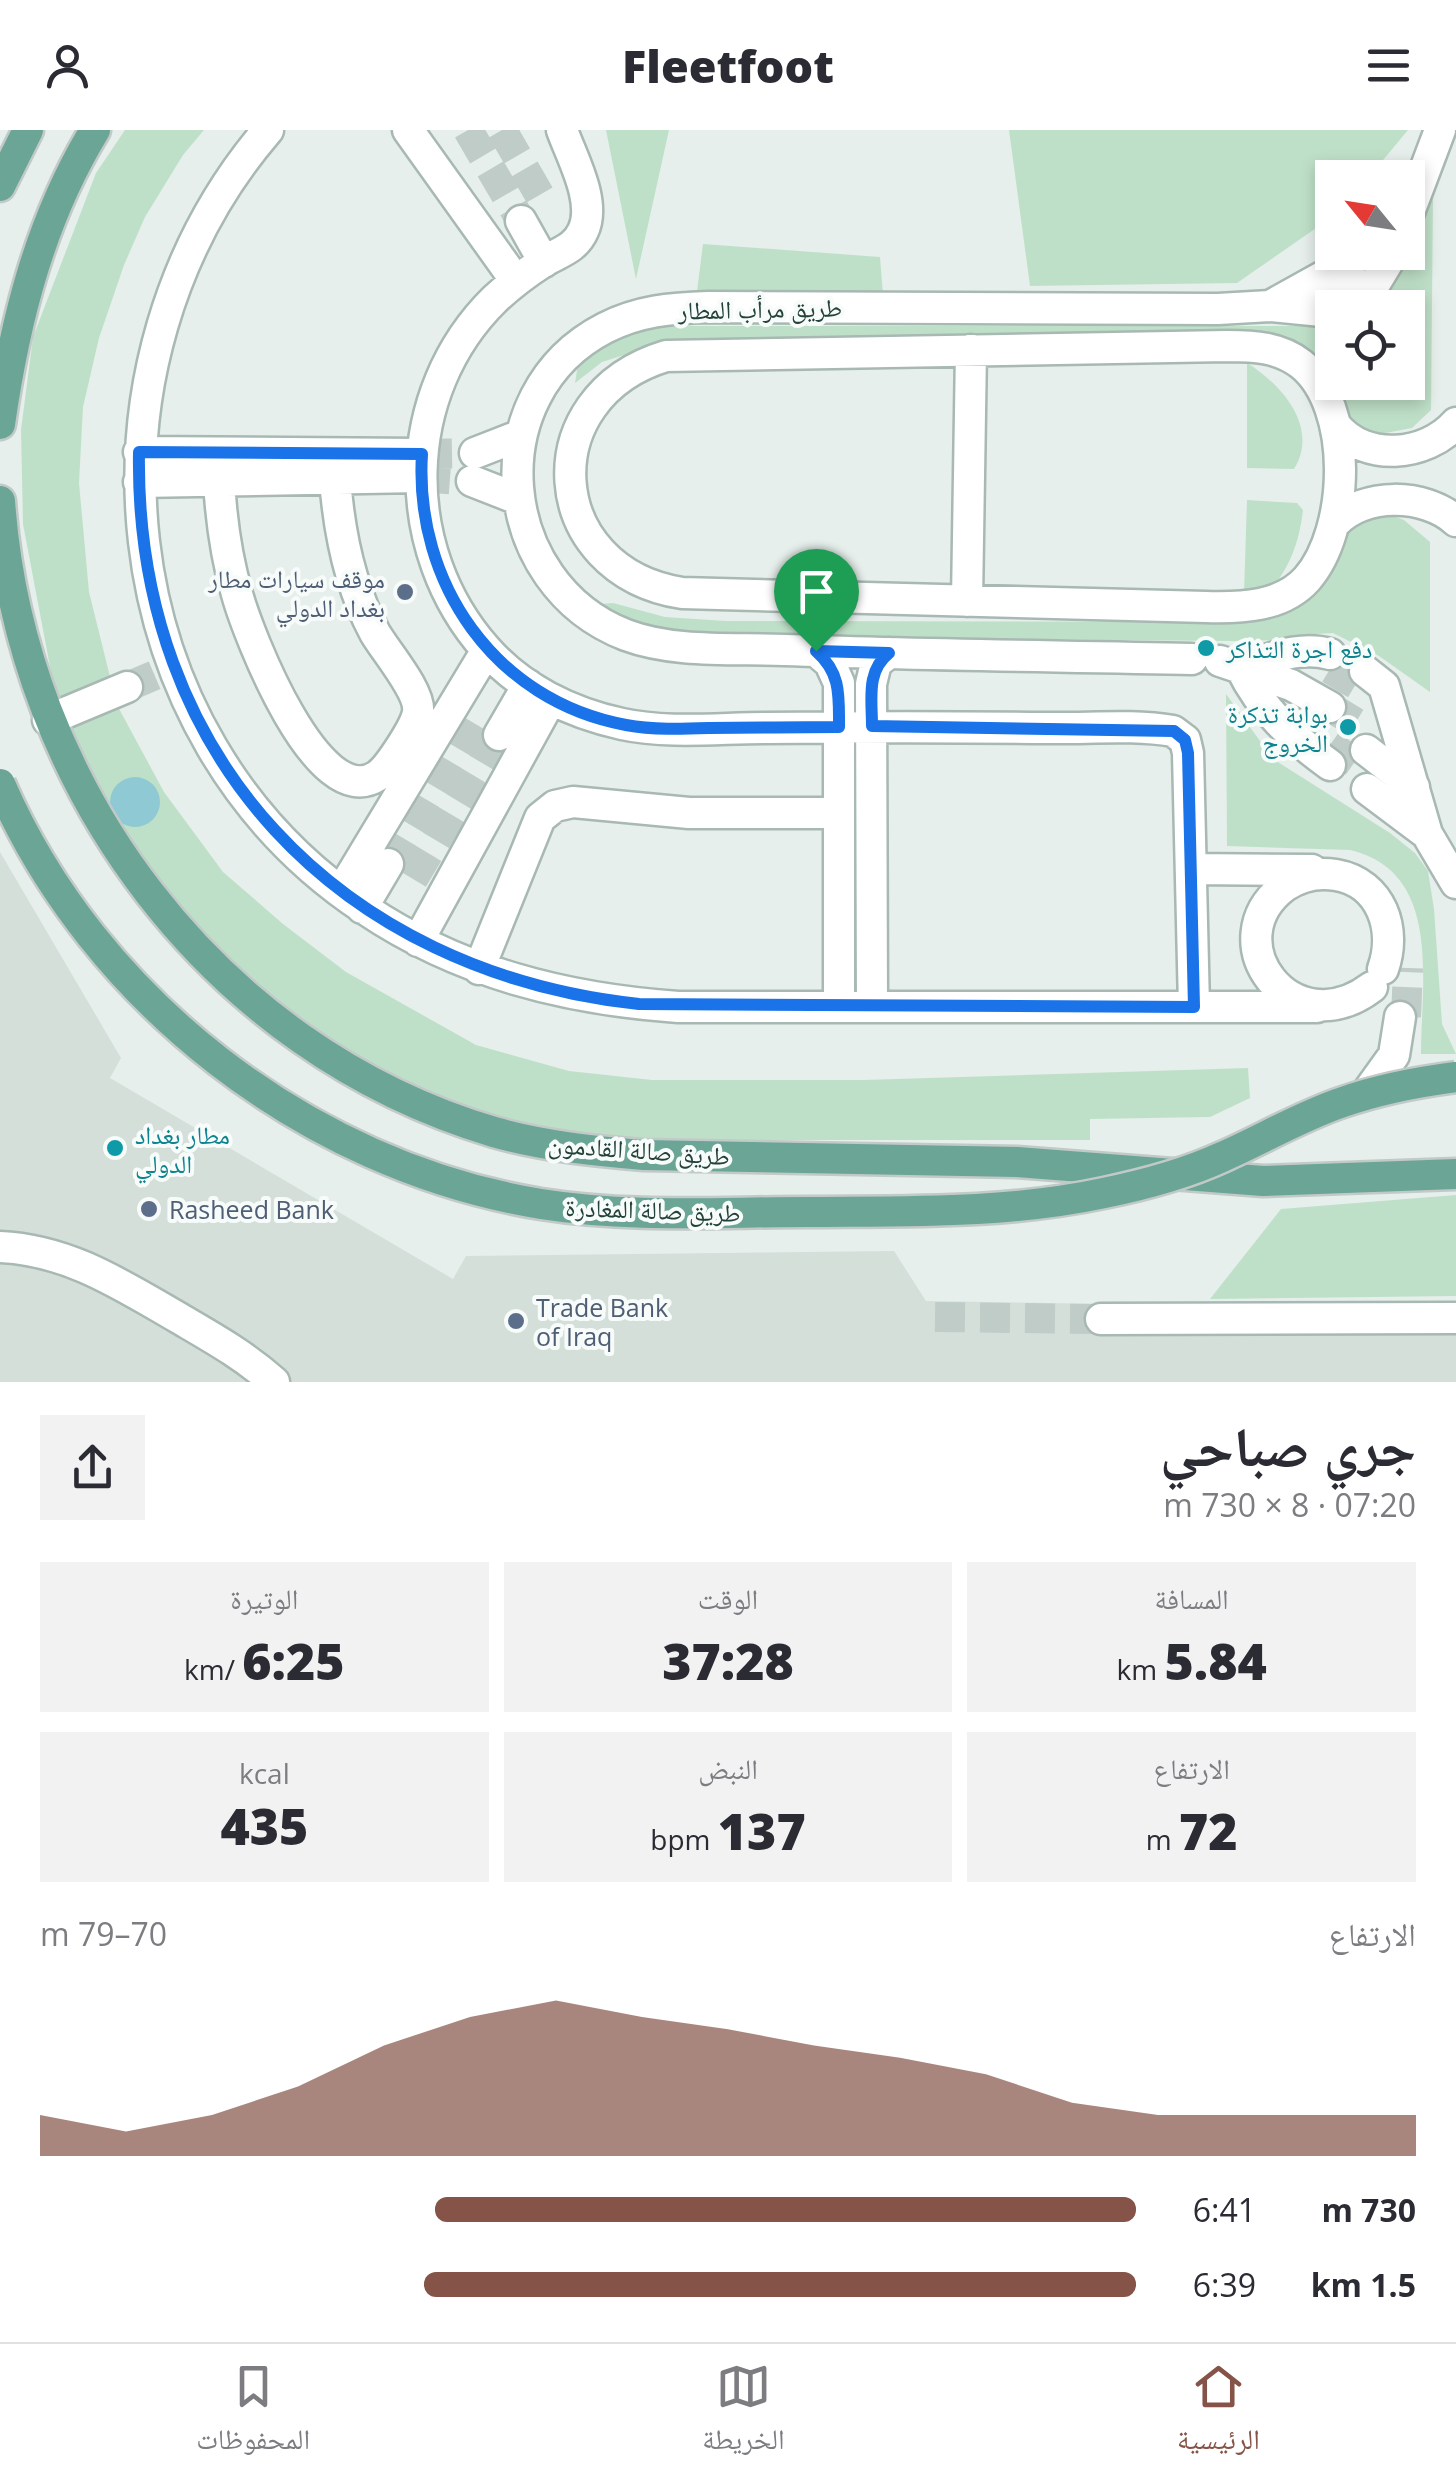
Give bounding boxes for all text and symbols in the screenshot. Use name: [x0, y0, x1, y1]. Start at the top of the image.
text: Fleetfoot: [622, 35, 834, 96]
icon: person: [40, 38, 95, 93]
icon: menu: [1361, 38, 1416, 93]
north arrow: [1315, 160, 1425, 270]
map controls: [1315, 160, 1425, 400]
street label: طريق مرأب المطار: [677, 290, 842, 326]
button: locate: [1315, 290, 1425, 400]
pin: [774, 549, 859, 652]
place label: موقف سيارات مطار بغداد الدولي: [207, 561, 385, 628]
icon: arrive: [789, 564, 844, 619]
marker: موقف سيارات مطار بغداد الدولي: [394, 581, 416, 603]
place label: دفع اجرة التذاكر: [1225, 631, 1372, 665]
marker: دفع اجرة التذاكر: [1195, 637, 1217, 659]
place label: بوابة تذكرة الخروج: [1228, 696, 1328, 759]
marker: بوابة تذكرة الخروج: [1337, 716, 1359, 738]
place label: مطار بغداد الدولي: [135, 1117, 230, 1184]
street label: طريق صالة القادمون: [547, 1126, 731, 1172]
marker: مطار بغداد الدولي: [104, 1137, 126, 1159]
street label: طريق صالة المغادرة: [565, 1189, 741, 1229]
place label: Rasheed Bank: [169, 1192, 334, 1226]
marker: Rasheed Bank: [138, 1198, 160, 1220]
place label: Trade Bank of Iraq: [536, 1290, 668, 1353]
marker: Trade Bank of Iraq: [505, 1310, 527, 1332]
text: جري صباحي: [1160, 1408, 1416, 1483]
button: share: [40, 1415, 145, 1520]
text: 07:20 · 8 × 730 m: [1163, 1483, 1416, 1526]
text: الوتيرة: [230, 1579, 298, 1617]
text: الوقت: [698, 1579, 758, 1617]
text: المسافة: [1155, 1579, 1229, 1617]
text: 6:25: [242, 1627, 345, 1695]
text: 37:28: [662, 1627, 794, 1695]
text: 5.84: [1164, 1627, 1267, 1695]
text: /km: [184, 1650, 242, 1688]
text: km: [1117, 1650, 1164, 1688]
text: النبض: [698, 1749, 758, 1787]
text: الارتفاع: [1153, 1749, 1230, 1787]
text: kcal: [239, 1754, 290, 1792]
text: 435: [220, 1792, 308, 1860]
text: 137: [718, 1797, 806, 1865]
text: 72: [1179, 1797, 1238, 1865]
text: bpm: [650, 1820, 718, 1858]
text: m: [1146, 1820, 1179, 1858]
text: 70–79 m: [40, 1912, 167, 1955]
text: الارتفاع: [1329, 1912, 1416, 1955]
text: 6:41: [1193, 2188, 1256, 2231]
text: 730 m: [1321, 2188, 1416, 2231]
text: 6:39: [1193, 2263, 1256, 2306]
text: 1.5 km: [1311, 2263, 1416, 2306]
tab: المحفوظات: [196, 2359, 310, 2467]
tab: الخريطة: [702, 2359, 785, 2467]
tab: الرئيسية: [1177, 2359, 1260, 2467]

